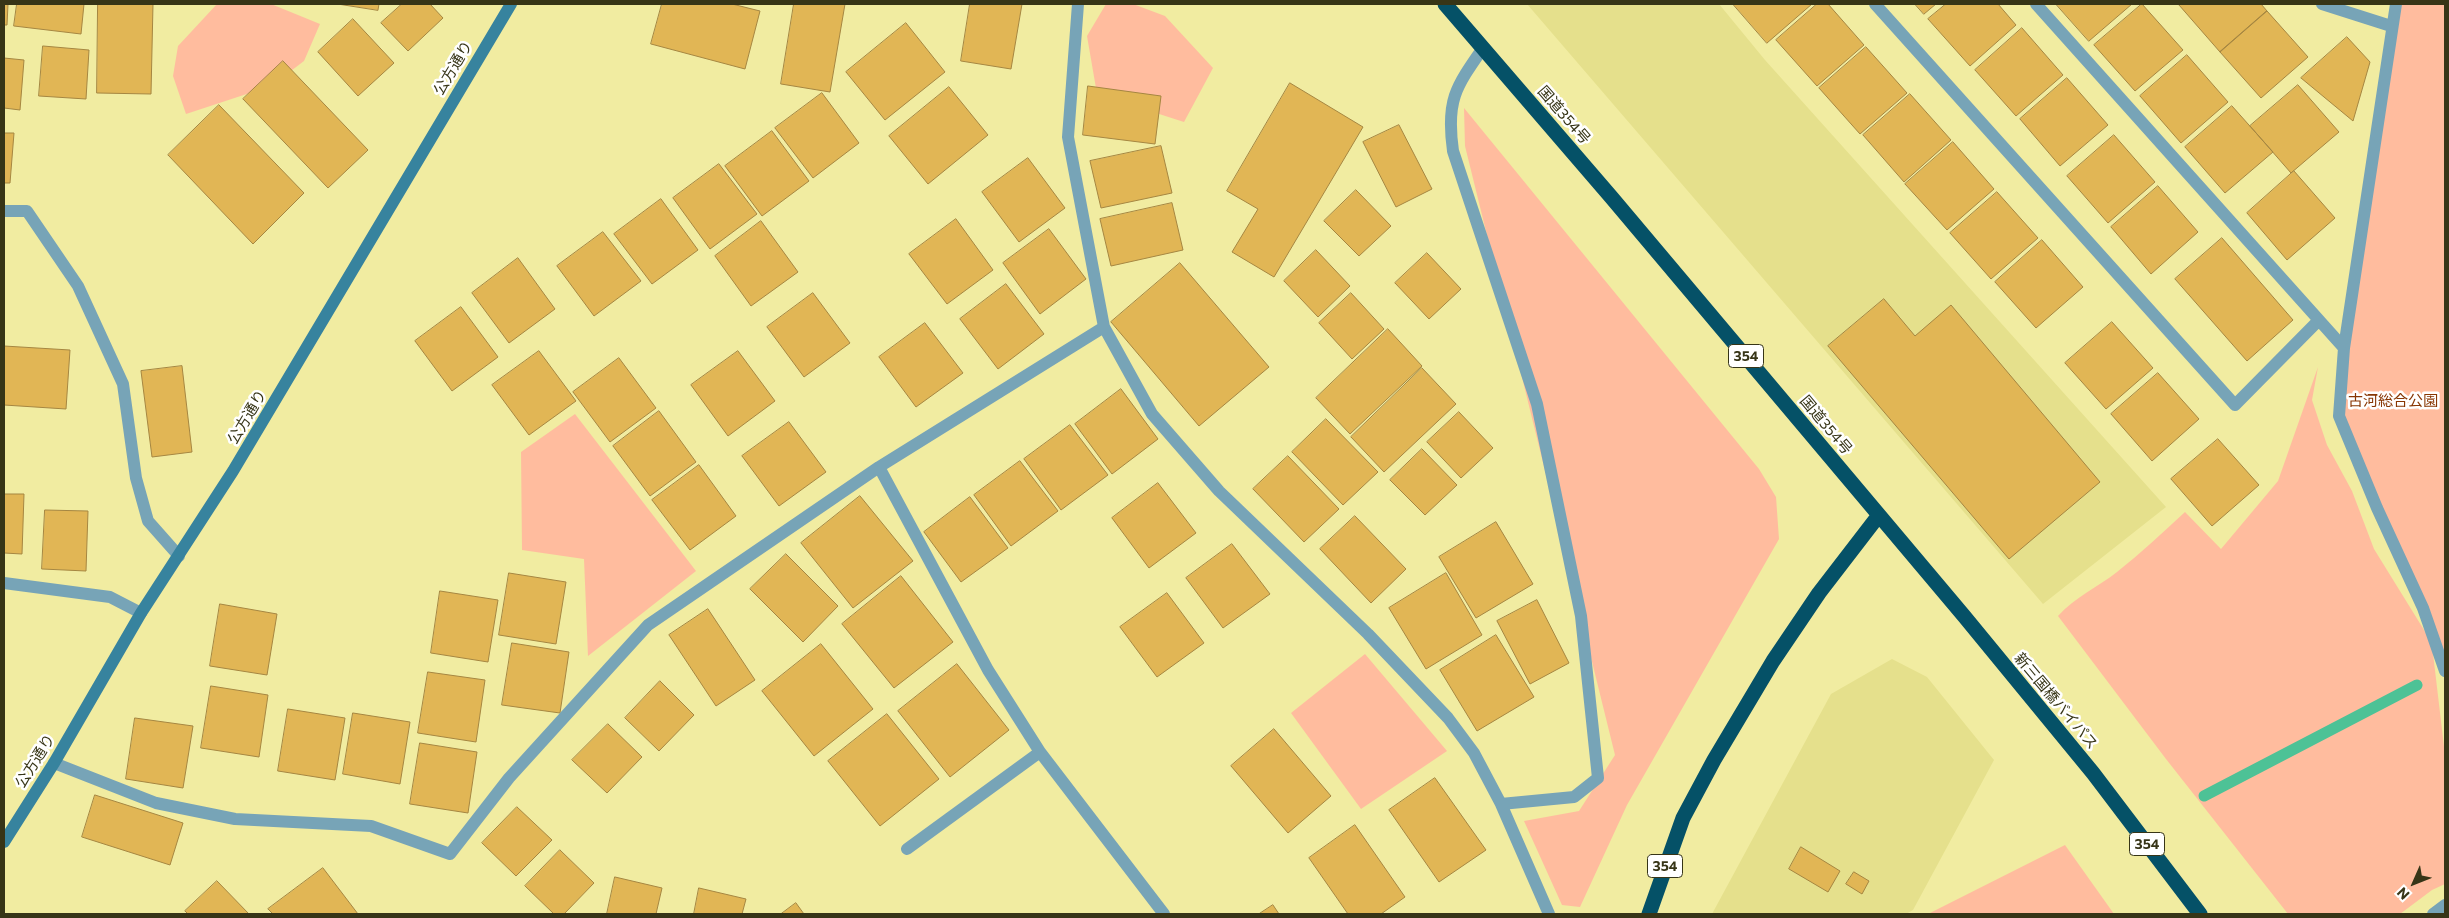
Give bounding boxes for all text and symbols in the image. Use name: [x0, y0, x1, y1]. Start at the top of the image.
street label: 公方通り: [430, 38, 476, 98]
street label: 国道354号: [1534, 82, 1594, 148]
road number: 354: [1728, 344, 1764, 368]
street label: 公方通り: [224, 387, 270, 447]
street label: 国道354号: [1796, 392, 1856, 458]
park label: 古河総合公園: [2348, 392, 2438, 410]
street label: 新三国橋バイパス: [2011, 649, 2101, 753]
street label: 公方通り: [11, 731, 59, 791]
road number: 354: [2130, 832, 2164, 856]
road number: 354: [1648, 854, 1682, 878]
north arrow: [2389, 858, 2439, 908]
text: N: [2393, 884, 2413, 903]

